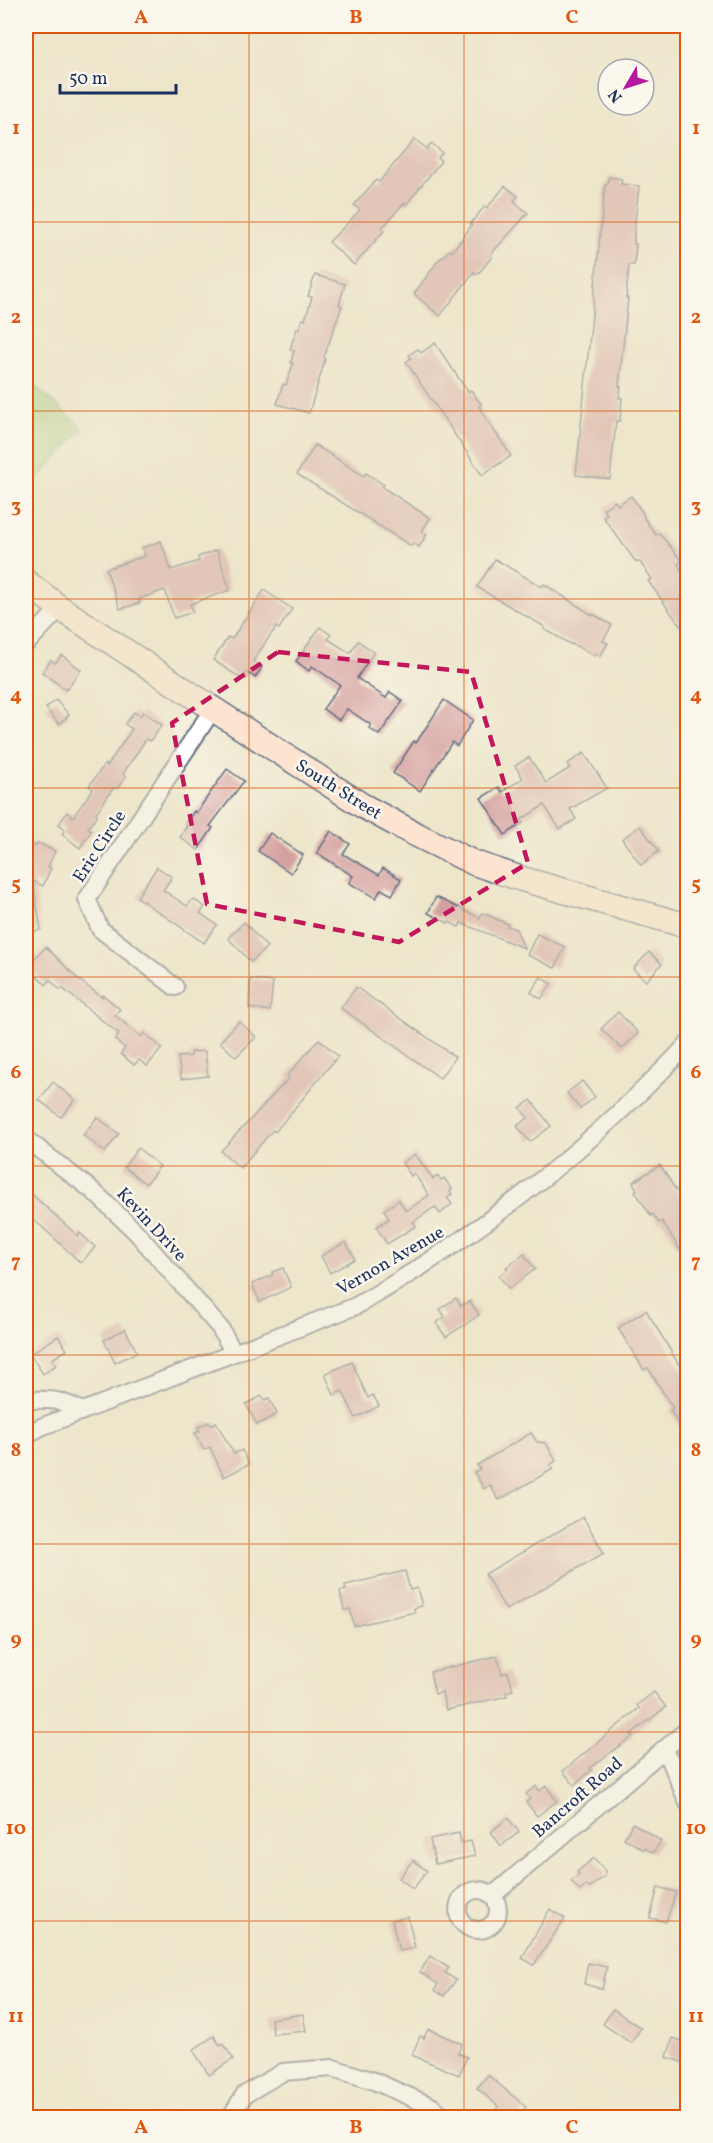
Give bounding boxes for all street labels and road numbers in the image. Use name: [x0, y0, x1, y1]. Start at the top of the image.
street label: South Street: [290, 754, 386, 827]
street label: Eric Circle: [68, 806, 133, 888]
street label: Kevin Drive: [110, 1182, 192, 1268]
street label: Vernon Avenue: [332, 1220, 449, 1302]
street label: Bancroft Road: [527, 1752, 629, 1845]

